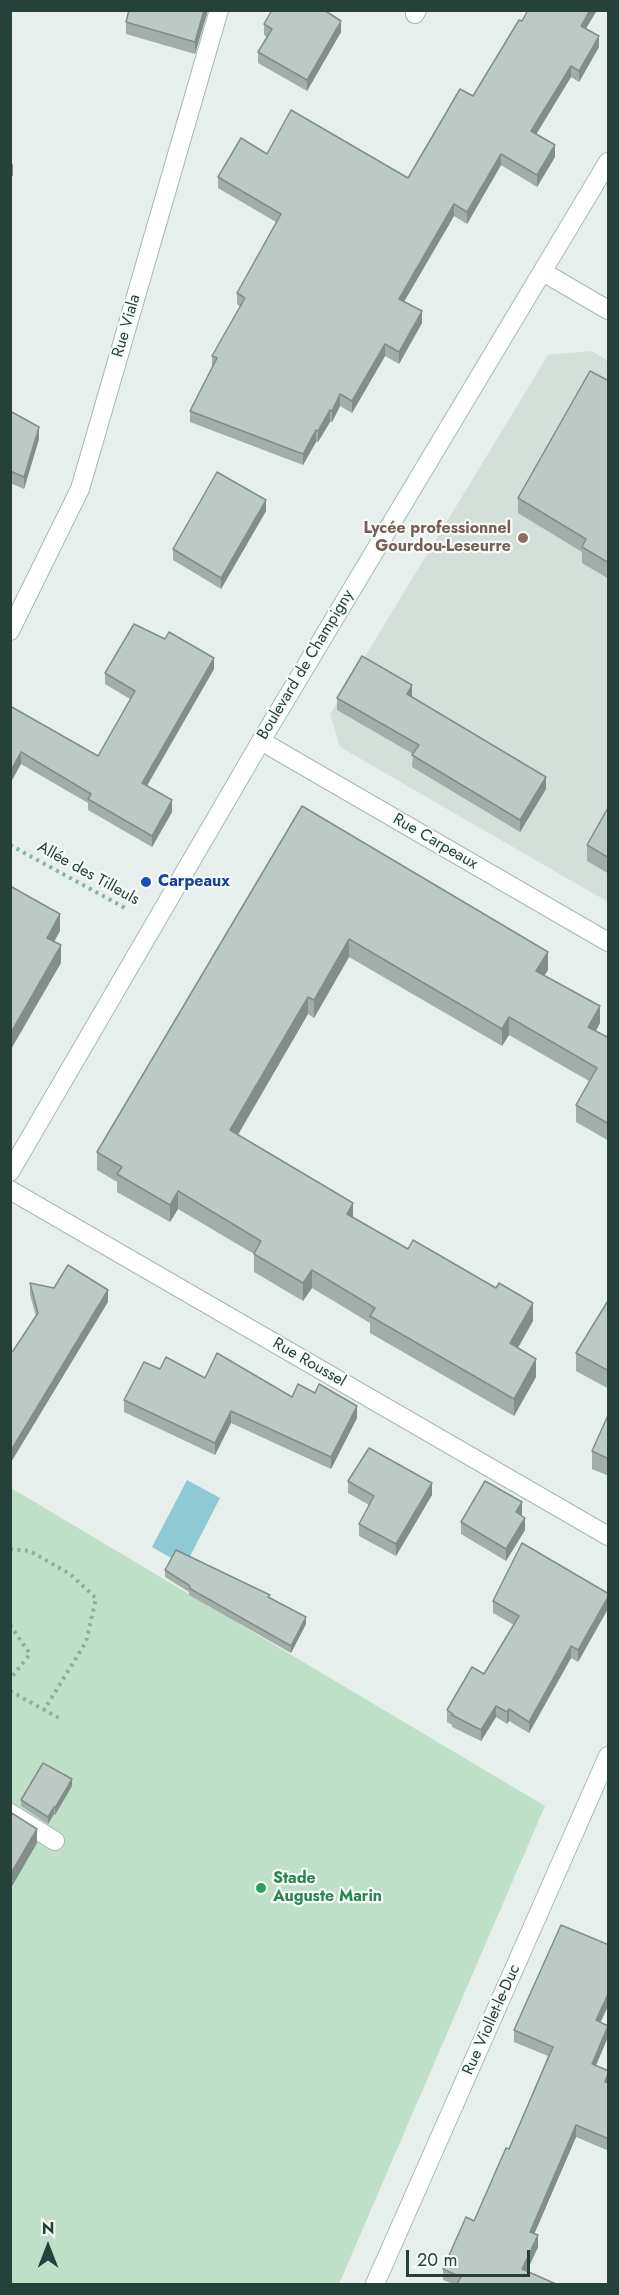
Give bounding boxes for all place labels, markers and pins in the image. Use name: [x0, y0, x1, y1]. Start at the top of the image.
place label: Lycée professionnel Gourdou-Leseurre: [364, 519, 511, 557]
marker: Lycée professionnel Gourdou-Leseurre: [516, 531, 530, 545]
place label: Carpeaux: [158, 872, 230, 892]
marker: Carpeaux: [139, 875, 153, 889]
place label: Stade Auguste Marin: [273, 1869, 382, 1907]
marker: Stade Auguste Marin: [254, 1881, 268, 1895]

